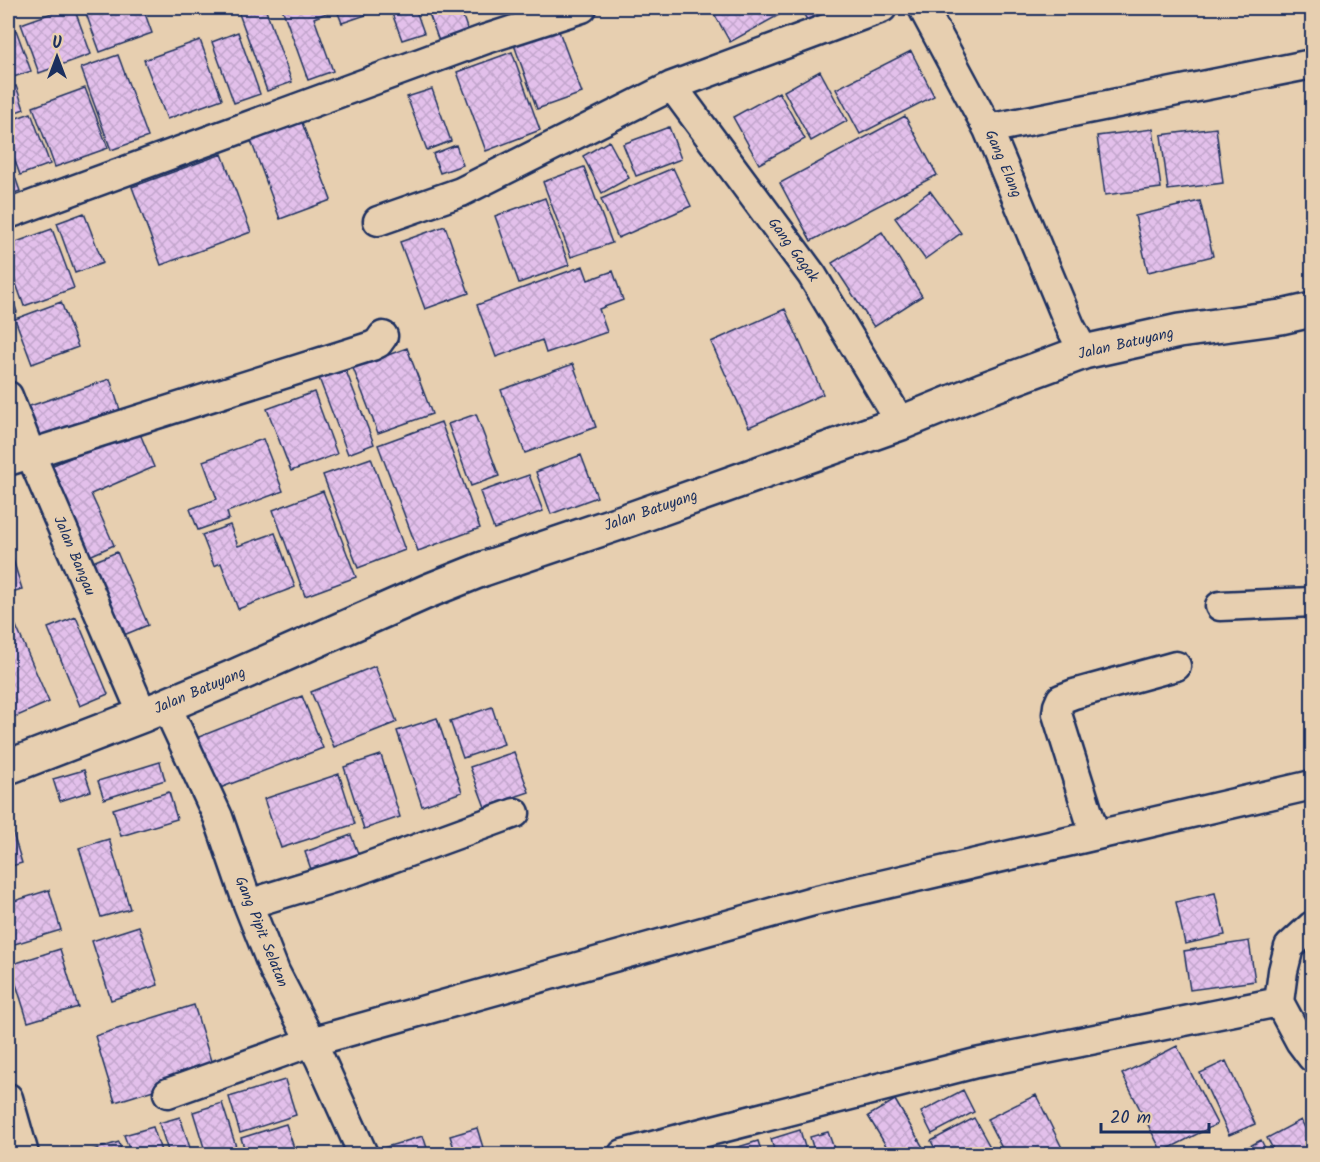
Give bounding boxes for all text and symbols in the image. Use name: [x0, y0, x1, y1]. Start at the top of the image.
north arrow: [27, 27, 87, 87]
text: U: [52, 31, 62, 56]
street label: Gang Elang: [978, 126, 1028, 202]
street label: Gang Gagak: [761, 213, 825, 288]
street label: Jalan Batuyang: [1076, 321, 1176, 367]
street label: Jalan Batuyang: [601, 484, 701, 538]
street label: Jalan Bangau: [46, 512, 102, 600]
street label: Jalan Batuyang: [150, 661, 250, 721]
street label: Gang Pipit Selatan: [228, 873, 294, 991]
scale bar: [1101, 1096, 1209, 1134]
text: 20 m: [1110, 1104, 1151, 1133]

